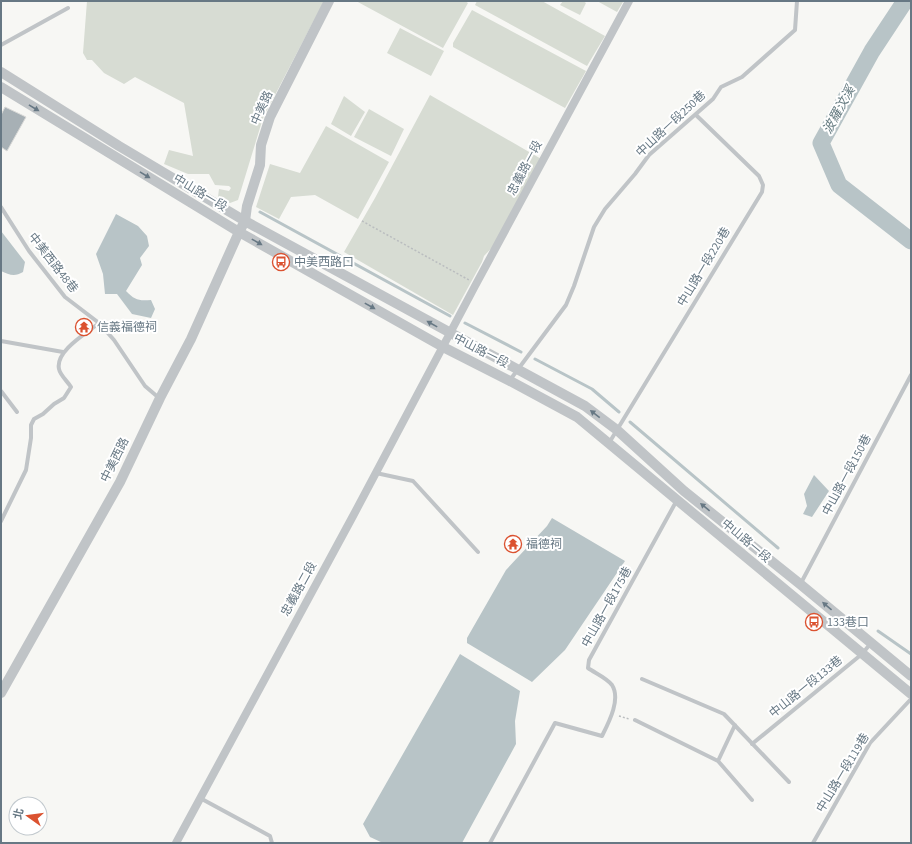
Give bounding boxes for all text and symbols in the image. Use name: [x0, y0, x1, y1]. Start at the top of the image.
water label: 波羅汶溪: [819, 81, 860, 137]
street label: 中山路一段250巷: [632, 87, 710, 161]
street label: 中美路: [247, 88, 277, 128]
one-way arrow: [28, 104, 40, 111]
street label: 忠義路一段: [503, 138, 547, 198]
street label: 中山路一段: [170, 170, 230, 216]
one-way arrow: [139, 172, 151, 179]
street label: 中山路一段220巷: [674, 224, 734, 310]
street label: 中美西路48巷: [24, 229, 82, 297]
one-way arrow: [251, 239, 263, 245]
bus stop icon: 中美西路口: [271, 252, 291, 272]
place label: 中美西路口: [294, 254, 354, 271]
one-way arrow: [364, 302, 376, 309]
temple icon: 信義福德祠: [74, 317, 94, 337]
place label: 信義福德祠: [97, 319, 157, 336]
one-way arrow: [426, 320, 438, 327]
street label: 中山路一段: [450, 330, 512, 372]
one-way arrow: [590, 410, 600, 418]
street label: 中山路一段150巷: [818, 431, 876, 519]
street label: 中美西路: [97, 435, 133, 485]
one-way arrow: [699, 503, 710, 511]
street label: 中山路一段: [718, 515, 774, 567]
temple icon: 福德祠: [503, 534, 523, 554]
place label: 福德祠: [526, 536, 562, 553]
street label: 忠義路二段: [277, 559, 321, 619]
street label: 中山路一段175巷: [578, 564, 636, 650]
one-way arrow: [822, 602, 833, 611]
bus stop icon: 133巷口: [804, 612, 824, 632]
place label: 133巷口: [827, 614, 869, 631]
street label: 中山路一段133巷: [766, 652, 846, 722]
street label: 中山路一段119巷: [813, 730, 873, 816]
north arrow: [8, 796, 48, 836]
text: 北: [10, 807, 27, 821]

